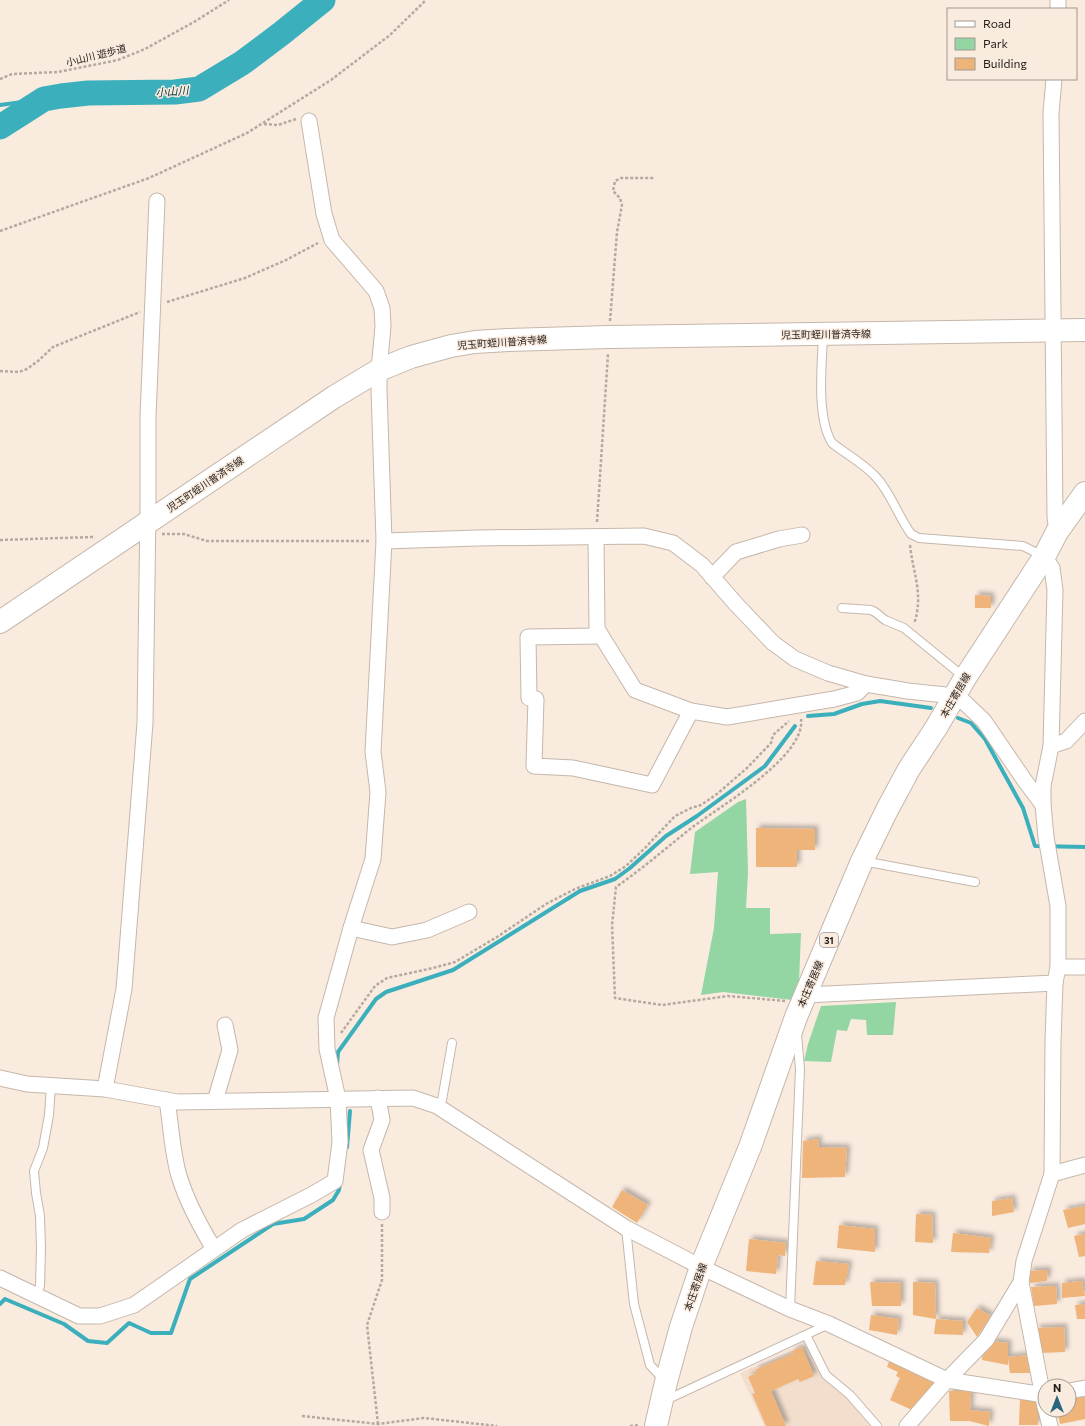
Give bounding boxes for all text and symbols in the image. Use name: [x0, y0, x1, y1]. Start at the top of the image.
legend: [947, 8, 1077, 80]
text: Road: [983, 16, 1011, 30]
text: Park: [983, 36, 1009, 50]
street label: 小山川 遊歩道: [65, 42, 127, 68]
text: Building: [983, 56, 1027, 70]
water label: 小山川: [155, 83, 190, 99]
street label: 児玉町蛭川普済寺線: [781, 327, 871, 341]
street label: 児玉町蛭川普済寺線: [457, 333, 547, 351]
street label: 児玉町蛭川普済寺線: [164, 454, 246, 514]
street label: 本庄寄居線: [937, 670, 973, 720]
road number: 31: [820, 933, 838, 947]
street label: 本庄寄居線: [795, 959, 825, 1009]
street label: 本庄寄居線: [681, 1261, 709, 1313]
north arrow: [1037, 1378, 1077, 1418]
text: N: [1053, 1381, 1061, 1394]

